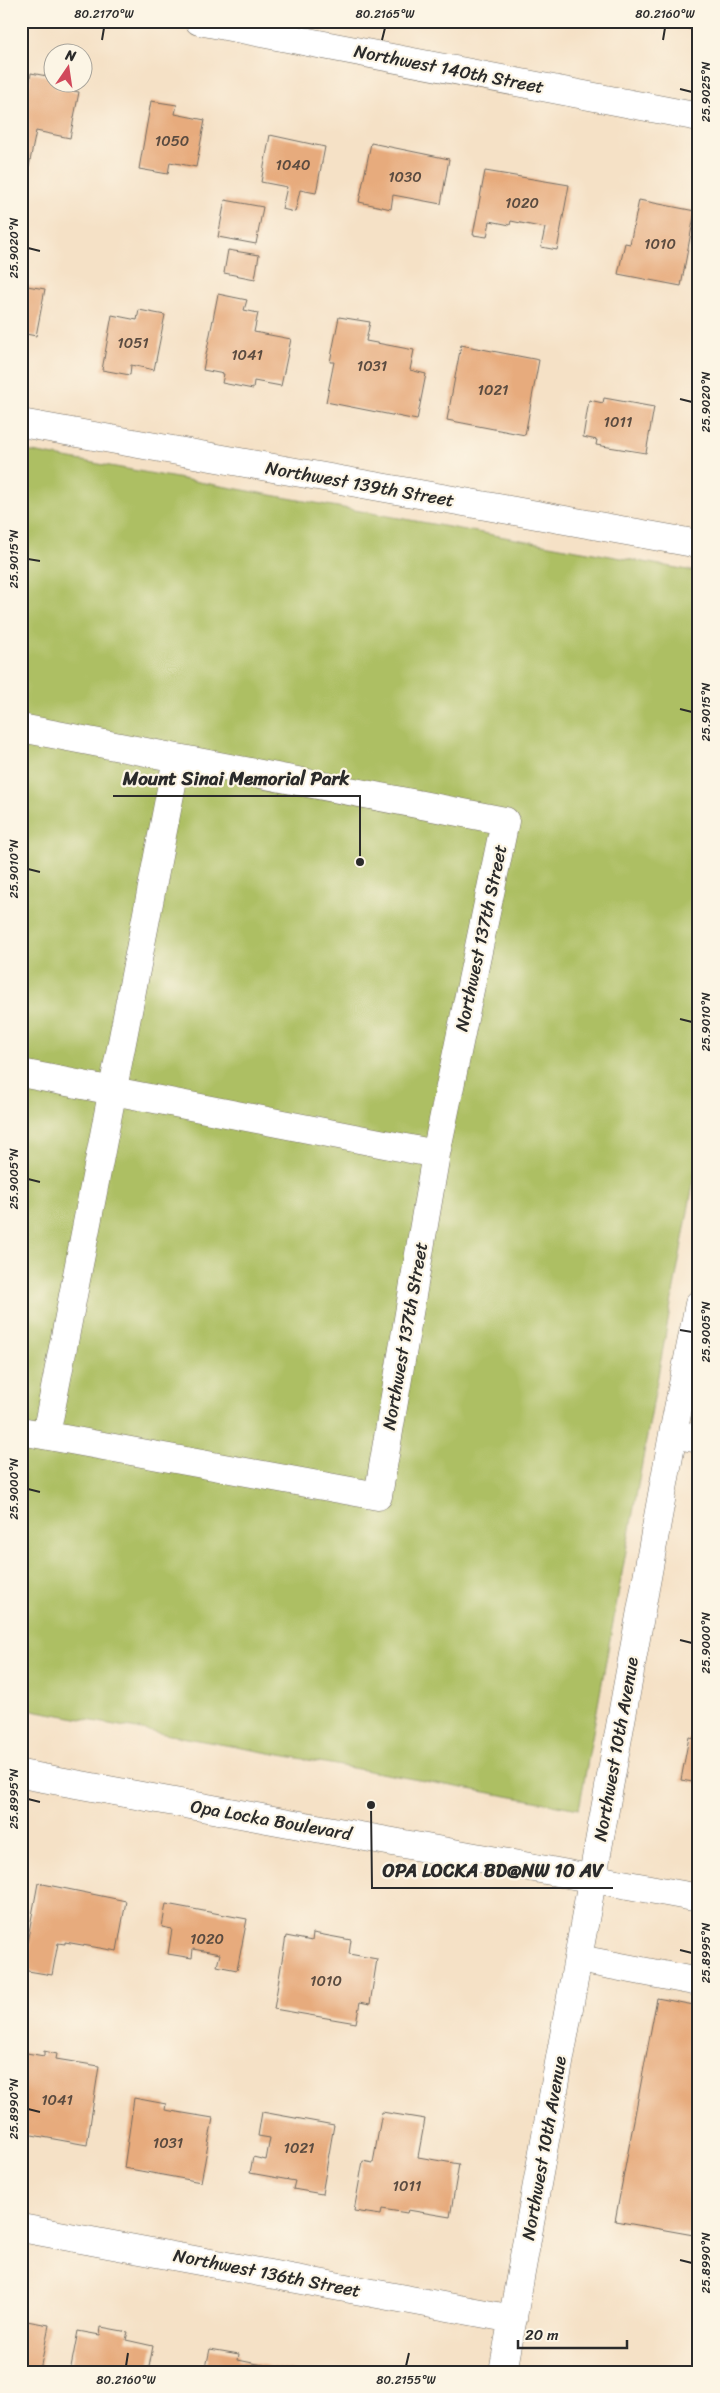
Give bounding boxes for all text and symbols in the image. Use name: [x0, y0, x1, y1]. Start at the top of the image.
text: 80.2170°W: [74, 3, 134, 25]
text: 80.2165°W: [355, 3, 415, 25]
text: 80.2160°W: [635, 3, 695, 25]
street label: Northwest 140th Street: [351, 35, 547, 103]
north arrow: [42, 42, 92, 92]
text: N: [62, 42, 79, 69]
text: 25.9025°N: [695, 61, 717, 122]
house number: 1050: [155, 128, 189, 154]
house number: 1040: [276, 152, 310, 178]
house number: 1030: [388, 164, 422, 190]
house number: 1020: [505, 190, 539, 216]
text: 25.9020°N: [3, 217, 25, 278]
house number: 1010: [644, 231, 676, 257]
house number: 1051: [117, 330, 149, 356]
house number: 1041: [231, 342, 263, 368]
house number: 1031: [357, 353, 387, 379]
text: 25.9020°N: [695, 371, 717, 432]
house number: 1021: [477, 377, 509, 403]
house number: 1011: [604, 409, 632, 435]
street label: Northwest 139th Street: [263, 452, 457, 516]
text: 25.9015°N: [3, 529, 25, 588]
text: 25.9015°N: [695, 682, 717, 741]
callout: Mount Sinai Memorial Park: [113, 762, 360, 796]
text: Mount Sinai Memorial Park: [122, 762, 350, 795]
text: 25.9010°N: [3, 839, 25, 899]
street label: Northwest 137th Street: [446, 841, 516, 1034]
text: 25.9010°N: [695, 992, 717, 1052]
text: 25.9005°N: [3, 1148, 25, 1210]
street label: Northwest 137th Street: [373, 1239, 437, 1433]
text: 25.9005°N: [695, 1301, 717, 1363]
text: 25.9000°N: [3, 1458, 25, 1520]
text: 25.9000°N: [695, 1612, 717, 1674]
street label: Northwest 10th Avenue: [584, 1654, 648, 1844]
text: 25.8995°N: [3, 1768, 25, 1829]
street label: Opa Locka Boulevard: [188, 1790, 356, 1850]
callout: OPA LOCKA BD@NW 10 AV: [372, 1854, 613, 1888]
text: OPA LOCKA BD@NW 10 AV: [383, 1854, 605, 1887]
text: 25.8995°N: [695, 1922, 717, 1983]
house number: 1020: [190, 1926, 224, 1952]
house number: 1010: [310, 1968, 342, 1994]
street label: Northwest 10th Avenue: [512, 2053, 576, 2243]
text: 25.8990°N: [3, 2078, 25, 2139]
house number: 1041: [41, 2087, 73, 2113]
house number: 1031: [153, 2130, 183, 2156]
house number: 1021: [283, 2135, 315, 2161]
house number: 1011: [393, 2173, 421, 2199]
text: 25.8990°N: [695, 2232, 717, 2293]
street label: Northwest 136th Street: [171, 2239, 364, 2307]
scale bar: [518, 2318, 626, 2350]
text: 20 m: [525, 2322, 559, 2348]
text: 80.2160°W: [96, 2369, 156, 2391]
text: 80.2155°W: [376, 2369, 437, 2391]

